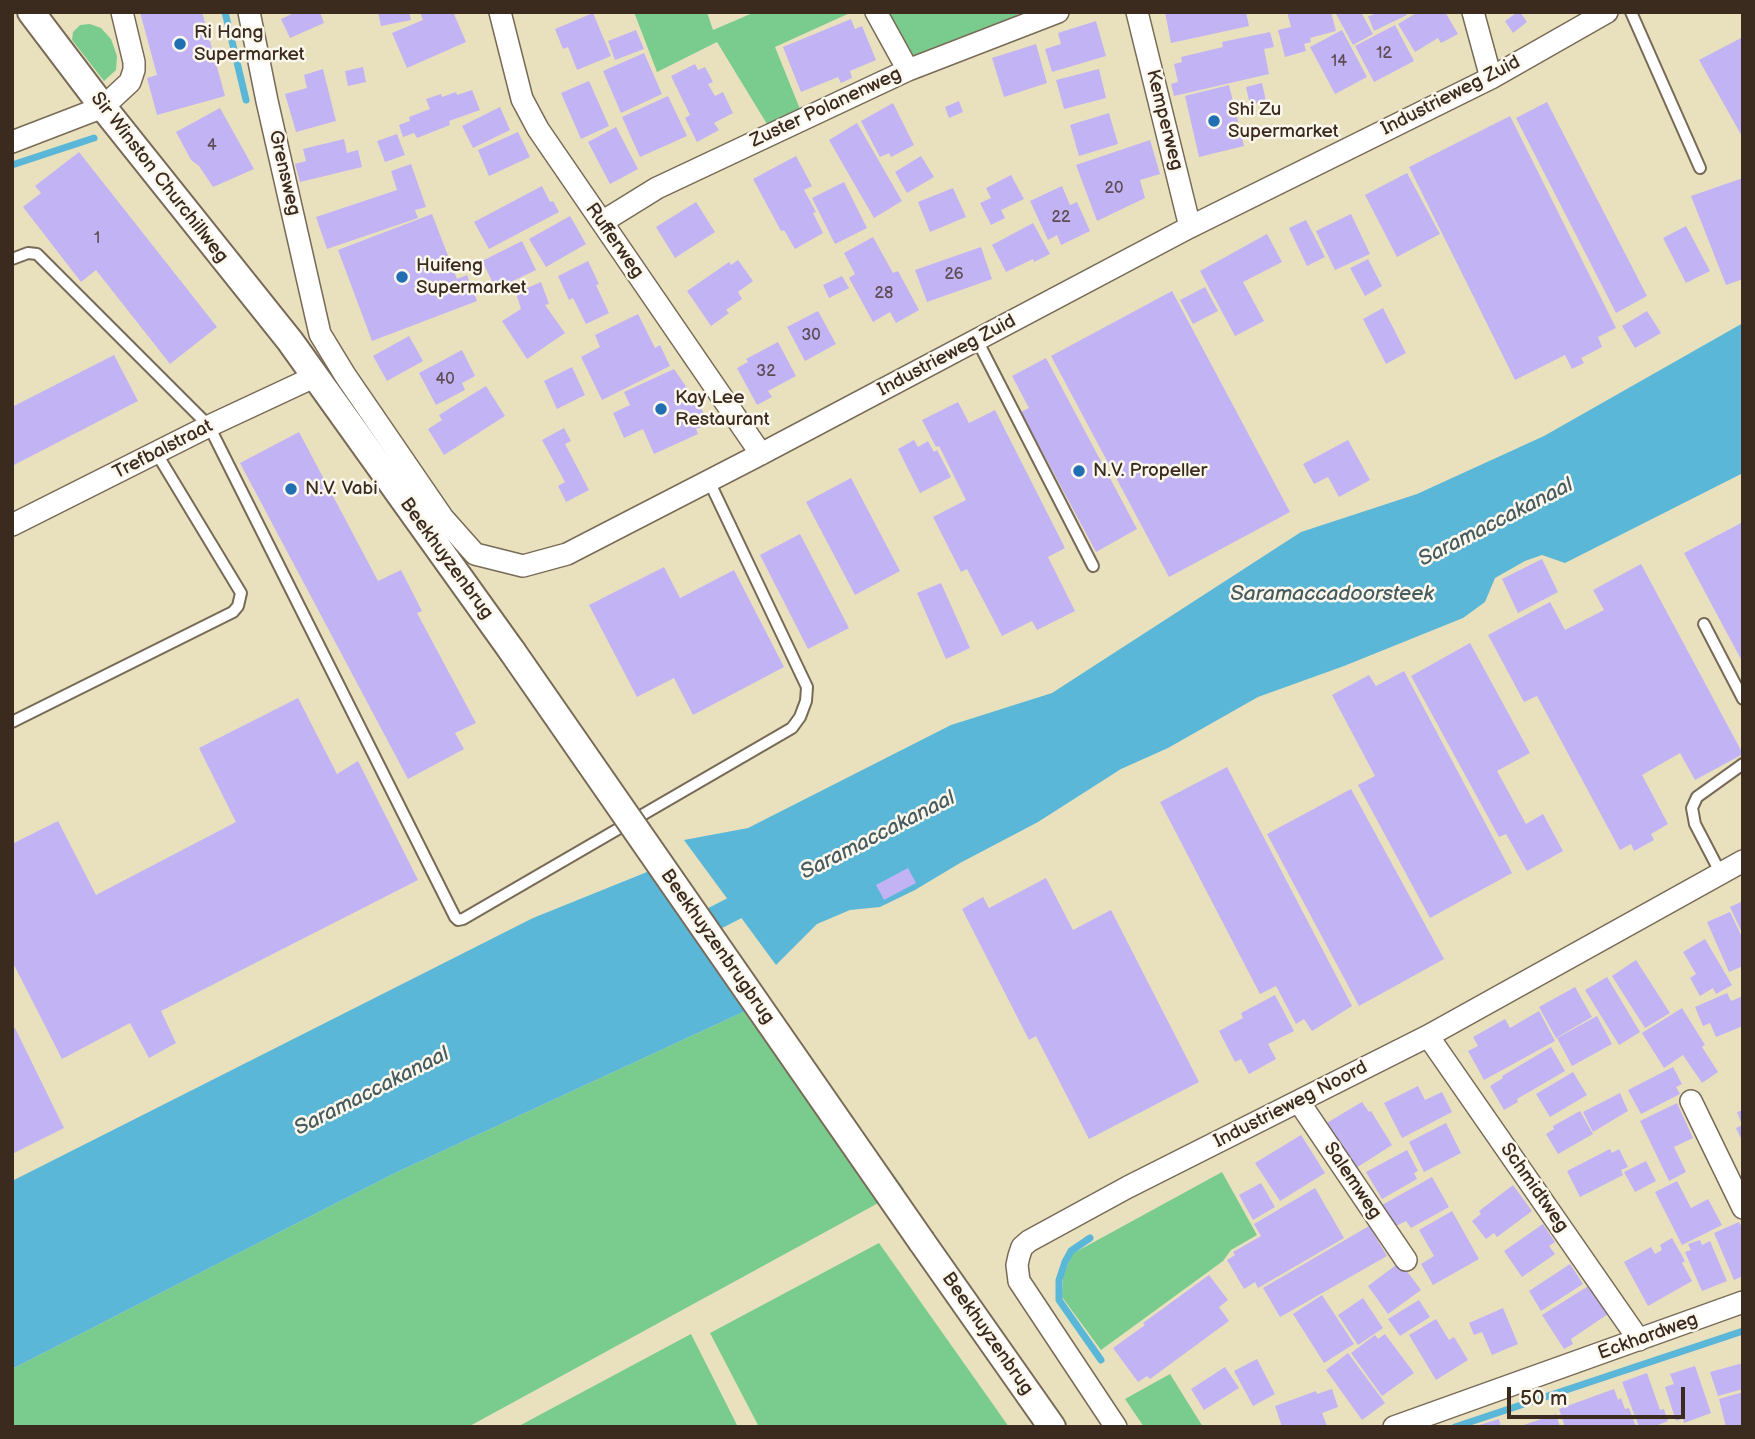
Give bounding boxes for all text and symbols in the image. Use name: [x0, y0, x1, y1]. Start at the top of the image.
place label: Ri Hang Supermarket: [194, 22, 305, 66]
marker: Ri Hang Supermarket: [172, 36, 188, 52]
house number: 12: [1376, 44, 1392, 64]
street label: Industrieweg Zuid: [1378, 51, 1524, 141]
house number: 14: [1331, 52, 1347, 72]
street label: Zuster Polanenweg: [747, 63, 905, 153]
street label: Kemperweg: [1140, 67, 1188, 173]
street label: Sir Winston Churchillweg: [85, 88, 233, 268]
place label: Shi Zu Supermarket: [1228, 99, 1339, 143]
marker: Shi Zu Supermarket: [1206, 113, 1222, 129]
street label: Grensweg: [263, 128, 305, 218]
house number: 4: [207, 136, 217, 156]
house number: 20: [1105, 179, 1123, 199]
street label: Rufferweg: [580, 199, 648, 283]
house number: 22: [1052, 208, 1070, 228]
house number: 1: [94, 229, 100, 249]
place label: Huifeng Supermarket: [416, 255, 527, 299]
house number: 26: [944, 265, 964, 285]
marker: Huifeng Supermarket: [394, 269, 410, 285]
house number: 28: [875, 284, 893, 304]
street label: Industrieweg Zuid: [874, 310, 1020, 402]
house number: 30: [801, 326, 821, 346]
house number: 32: [756, 362, 776, 382]
house number: 40: [435, 370, 455, 390]
place label: Kay Lee Restaurant: [675, 387, 770, 431]
marker: Kay Lee Restaurant: [653, 401, 669, 417]
street label: Trefbalstraat: [109, 415, 217, 485]
place label: N.V. Propeller: [1093, 460, 1207, 482]
marker: N.V. Propeller: [1071, 463, 1087, 479]
water label: Saramaccakanaal: [1414, 473, 1578, 573]
place label: N.V. Vabi: [305, 478, 378, 500]
marker: N.V. Vabi: [283, 481, 299, 497]
street label: Beekhuyzenbrug: [394, 494, 498, 624]
water label: Saramaccadoorsteek: [1230, 582, 1434, 608]
water label: Saramaccakanaal: [796, 786, 960, 886]
street label: Beekhuyzenbrugbrug: [655, 865, 779, 1029]
water label: Saramaccakanaal: [290, 1042, 454, 1142]
street label: Industrieweg Noord: [1210, 1056, 1372, 1154]
street label: Salemweg: [1318, 1138, 1386, 1224]
street label: Schmidtweg: [1495, 1139, 1573, 1237]
street label: Beekhuyzenbrug: [936, 1268, 1038, 1400]
street label: Eckhardweg: [1595, 1308, 1701, 1366]
scale bar: [1510, 1372, 1688, 1416]
text: 50 m: [1520, 1386, 1567, 1411]

